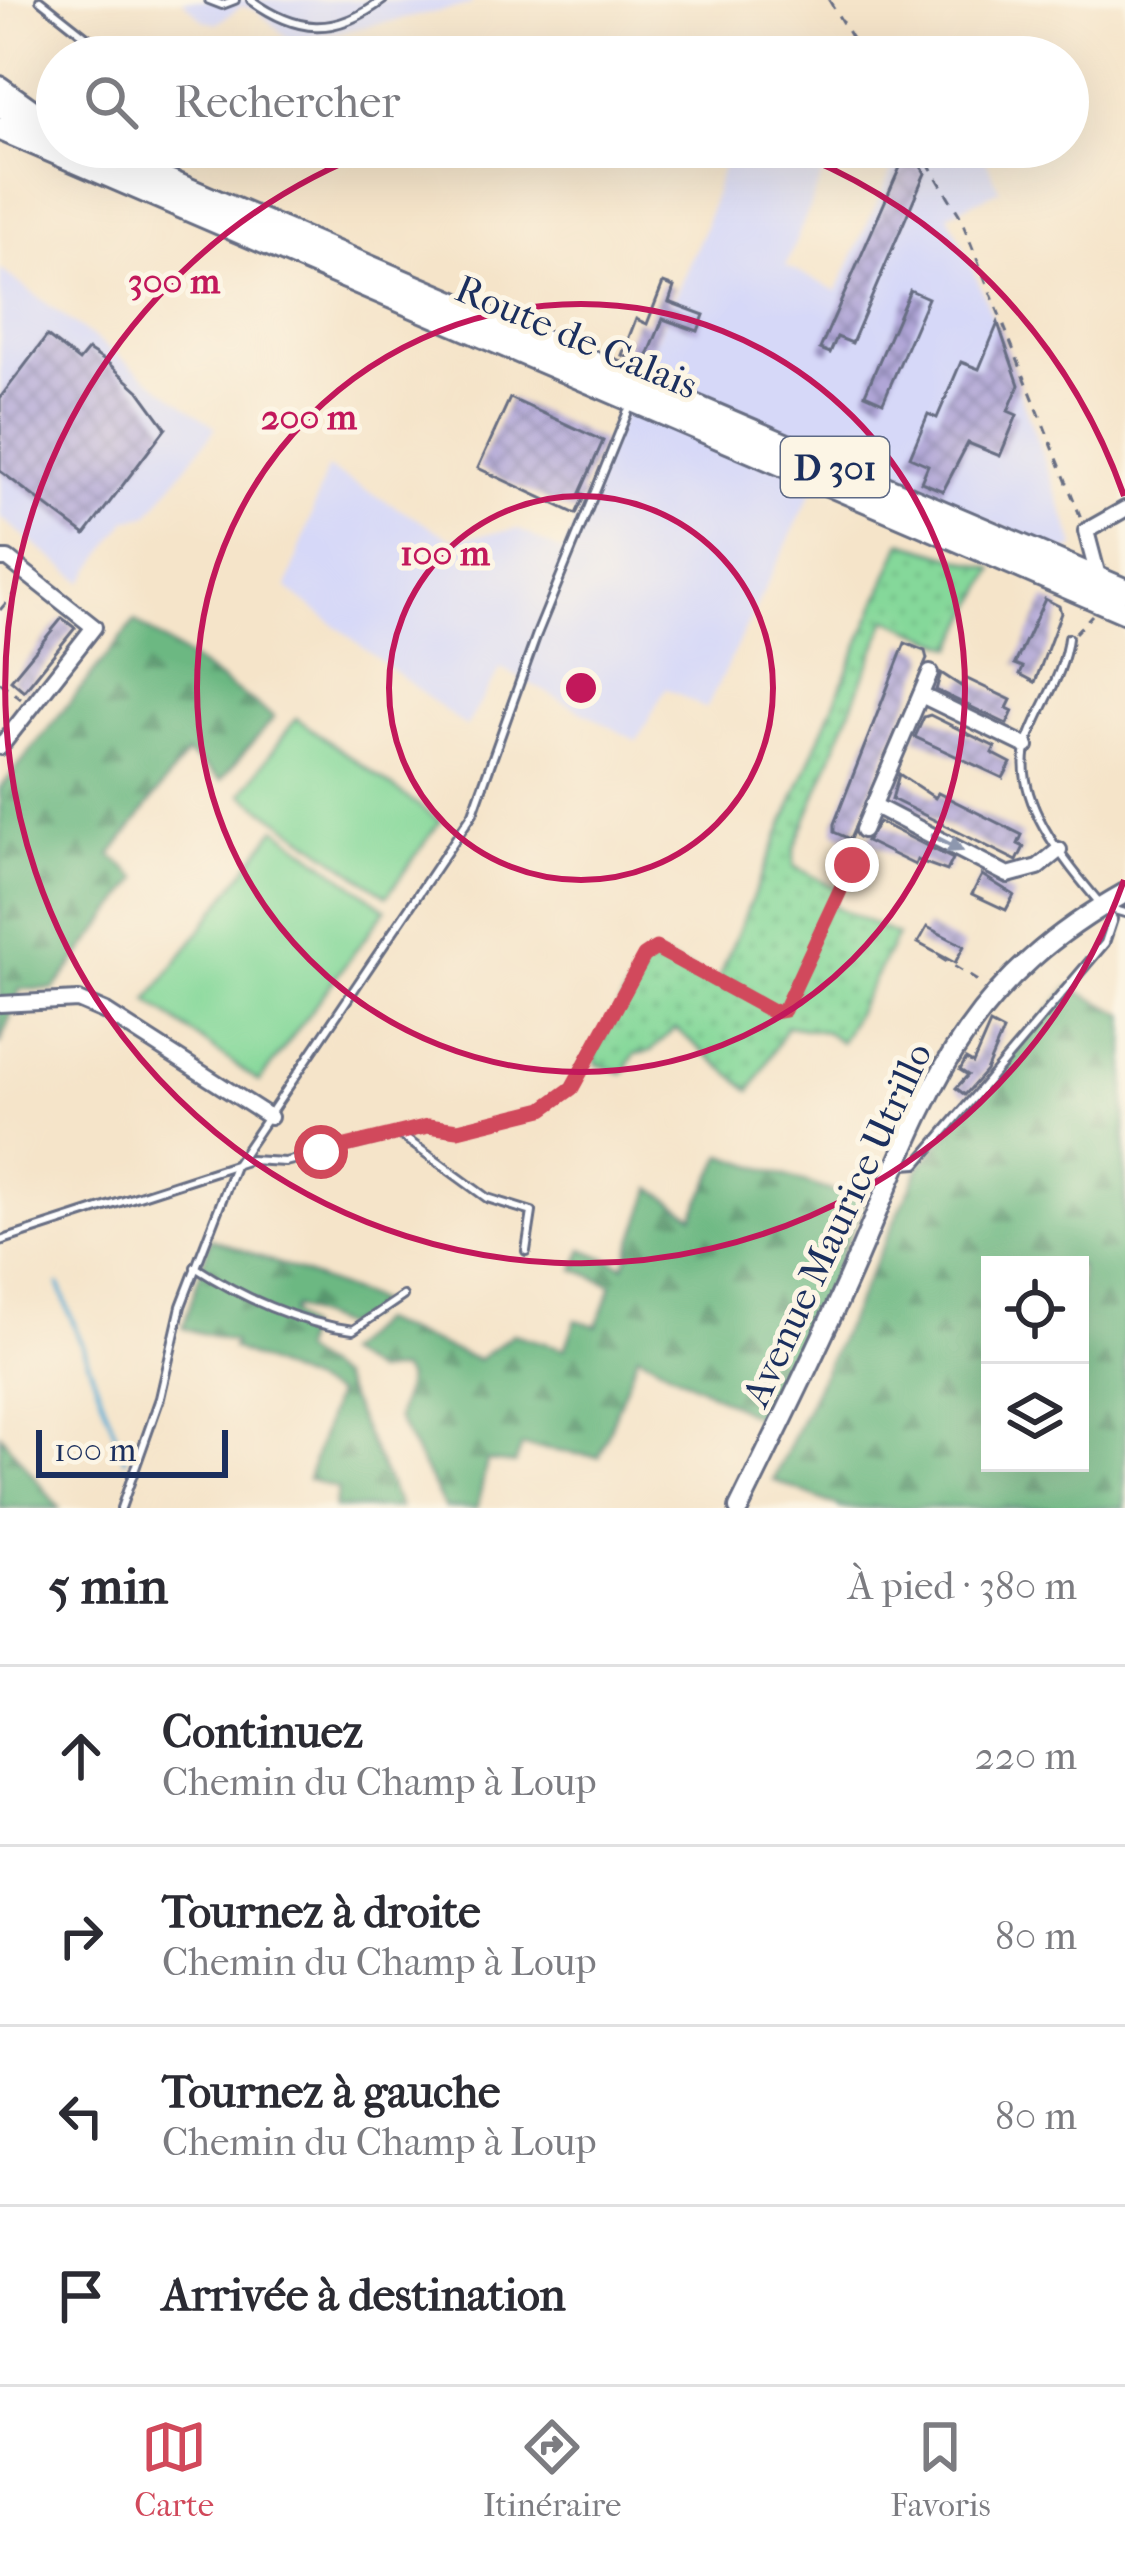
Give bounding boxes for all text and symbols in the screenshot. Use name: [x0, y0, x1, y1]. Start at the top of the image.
search box: [36, 36, 1089, 168]
icon: search: [78, 69, 144, 135]
text: Rechercher: [174, 76, 400, 129]
text: 300 m: [128, 260, 221, 302]
street label: Route de Calais: [449, 265, 705, 409]
text: 200 m: [261, 396, 358, 438]
road number: D 301: [781, 437, 889, 497]
text: 100 m: [400, 532, 491, 574]
centre of rings: [560, 667, 602, 709]
one-way arrow: [930, 833, 964, 853]
route end: [825, 838, 879, 892]
street label: Avenue Maurice Utrillo: [732, 1035, 941, 1415]
route start: [294, 1125, 348, 1179]
map controls: [981, 1256, 1089, 1472]
button: locate: [981, 1256, 1089, 1364]
button: layers: [981, 1364, 1089, 1472]
scale bar: [36, 1424, 228, 1477]
text: 100 m: [54, 1431, 137, 1470]
text: 5 min: [48, 1556, 168, 1616]
text: À pied · 380 m: [848, 1563, 1077, 1609]
text: Continuez: [162, 1706, 363, 1759]
icon: ahead: [48, 1723, 114, 1789]
text: 220 m: [975, 1733, 1077, 1779]
text: Chemin du Champ à Loup: [162, 1759, 597, 1805]
text: Tournez à droite: [162, 1886, 481, 1939]
icon: right: [48, 1903, 114, 1969]
text: 80 m: [995, 1913, 1077, 1959]
text: Chemin du Champ à Loup: [162, 1939, 597, 1985]
text: Tournez à gauche: [162, 2066, 500, 2119]
icon: left: [48, 2083, 114, 2149]
text: 80 m: [995, 2093, 1077, 2139]
text: Chemin du Champ à Loup: [162, 2119, 597, 2165]
icon: arrive: [48, 2263, 114, 2329]
text: Arrivée à destination: [162, 2269, 566, 2322]
tab: Carte: [134, 2414, 214, 2525]
tab: Itinéraire: [483, 2414, 621, 2525]
tab: Favoris: [890, 2414, 991, 2525]

